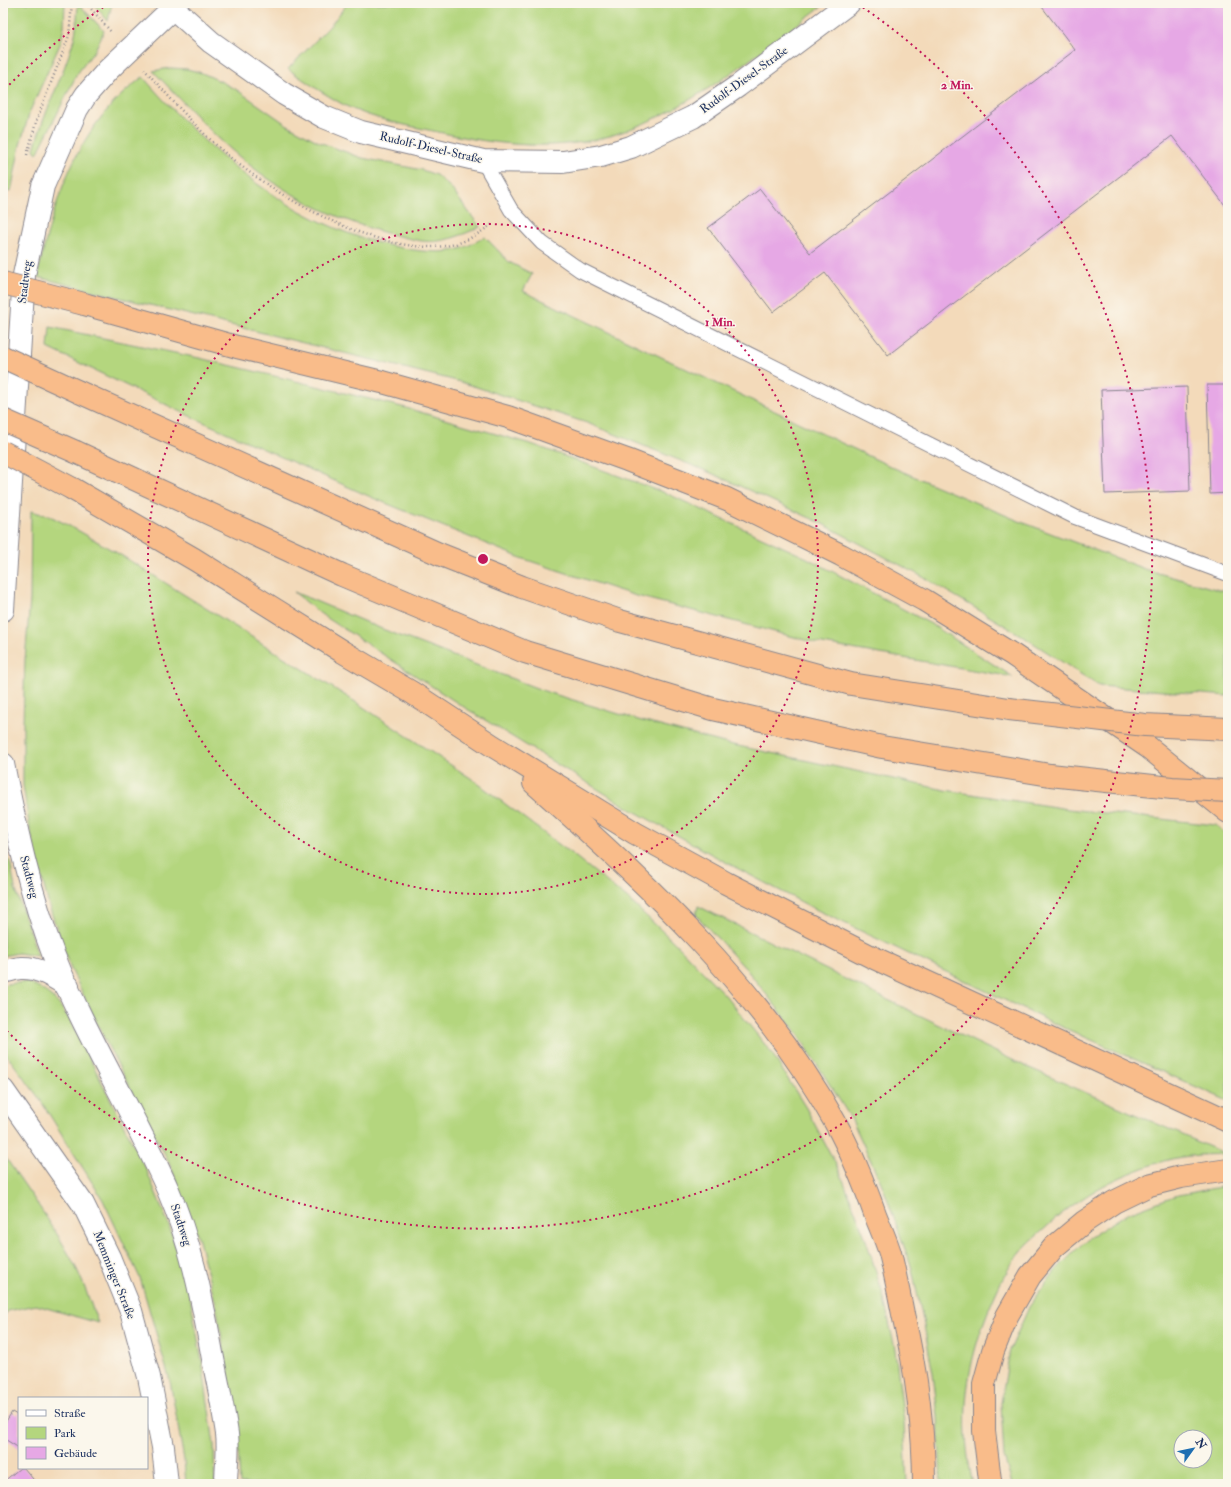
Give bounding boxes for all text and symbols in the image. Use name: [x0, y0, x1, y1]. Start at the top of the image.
street label: Rudolf-Diesel-Straße: [697, 43, 791, 117]
text: 2 Min.: [941, 78, 974, 93]
street label: Rudolf-Diesel-Straße: [378, 129, 484, 167]
street label: Stadtweg: [15, 258, 35, 305]
text: 1 Min.: [705, 315, 736, 330]
centre of rings: [476, 552, 490, 566]
street label: Stadtweg: [16, 854, 42, 901]
street label: Stadtweg: [167, 1202, 196, 1249]
street label: Memminger Straße: [89, 1229, 139, 1321]
legend: [18, 1397, 148, 1469]
text: Straße: [54, 1406, 85, 1421]
text: Park: [54, 1426, 76, 1441]
north arrow: [1173, 1429, 1213, 1469]
text: N: [1192, 1435, 1210, 1452]
text: Gebäude: [54, 1446, 97, 1461]

